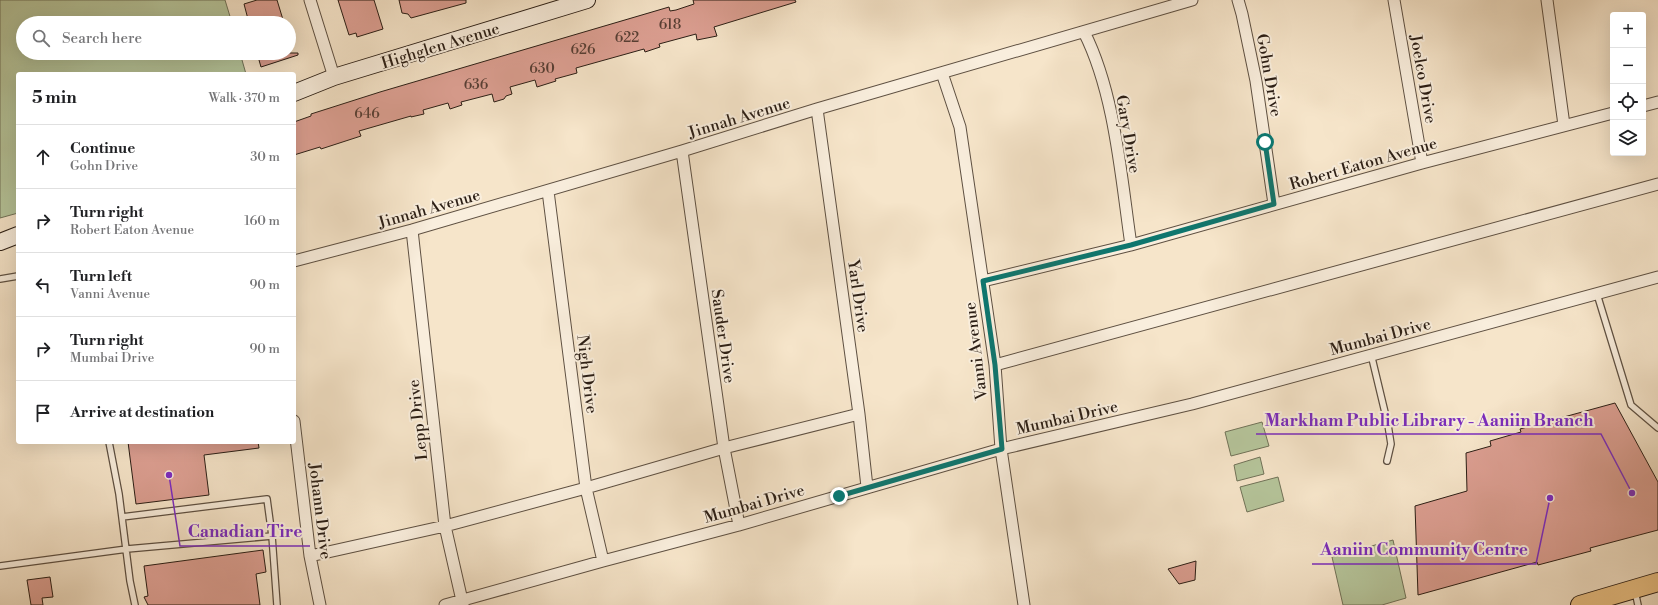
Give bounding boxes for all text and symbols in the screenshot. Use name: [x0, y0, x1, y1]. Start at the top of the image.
map controls: [1610, 12, 1646, 156]
button: +: [1610, 12, 1646, 48]
search box: [16, 16, 296, 60]
house number: 618: [659, 16, 681, 34]
street label: Highglen Avenue: [379, 18, 502, 73]
icon: search: [30, 27, 52, 49]
text: Search here: [62, 29, 142, 48]
house number: 622: [615, 29, 639, 47]
street label: Gohn Drive: [1252, 32, 1286, 118]
street label: Joelco Drive: [1405, 32, 1441, 125]
house number: 626: [571, 41, 596, 59]
button: −: [1610, 48, 1646, 84]
house number: 630: [529, 60, 555, 78]
house number: 636: [464, 76, 489, 94]
button: locate: [1610, 84, 1646, 120]
text: 5 min: [32, 87, 77, 109]
text: Walk · 370 m: [208, 90, 280, 106]
street label: Jinnah Avenue: [685, 93, 793, 143]
street label: Gary Drive: [1111, 93, 1145, 175]
house number: 646: [354, 105, 380, 123]
button: layers: [1610, 120, 1646, 156]
route start: [1256, 133, 1274, 151]
street label: Robert Eaton Avenue: [1287, 133, 1439, 195]
text: Continue: [70, 139, 135, 158]
icon: ahead: [32, 146, 54, 168]
text: 30 m: [250, 149, 280, 165]
text: Gohn Drive: [70, 158, 138, 174]
street label: Jinnah Avenue: [375, 185, 483, 233]
text: Turn right: [70, 203, 144, 222]
icon: right: [32, 210, 54, 232]
text: 160 m: [244, 213, 280, 229]
text: Robert Eaton Avenue: [70, 222, 194, 238]
street label: Yarl Drive: [843, 258, 873, 334]
text: Turn left: [70, 267, 132, 286]
icon: left: [32, 274, 54, 296]
text: 90 m: [249, 277, 280, 293]
text: Vanni Avenue: [70, 286, 150, 302]
street label: Sauder Drive: [707, 288, 739, 384]
street label: Vanni Avenue: [960, 301, 992, 402]
street label: Mumbai Drive: [1328, 314, 1433, 360]
text: Turn right: [70, 331, 144, 350]
street label: Nigh Drive: [572, 334, 602, 415]
icon: right: [32, 338, 54, 360]
text: 90 m: [249, 341, 280, 357]
text: Mumbai Drive: [70, 350, 154, 366]
street label: Lepp Drive: [404, 378, 432, 461]
street label: Mumbai Drive: [1014, 397, 1120, 439]
icon: arrive: [32, 402, 54, 424]
text: Arrive at destination: [70, 403, 214, 422]
callout: Markham Public Library - Aaniin Branch: [1256, 405, 1601, 434]
text: Markham Public Library - Aaniin Branch: [1265, 410, 1594, 432]
street label: Johann Drive: [304, 461, 336, 560]
street label: Mumbai Drive: [702, 480, 807, 528]
route end: [830, 487, 848, 505]
callout: Canadian Tire: [180, 517, 310, 546]
text: Canadian Tire: [188, 521, 302, 543]
callout: Aaniin Community Centre: [1312, 535, 1536, 564]
text: Aaniin Community Centre: [1319, 539, 1528, 561]

